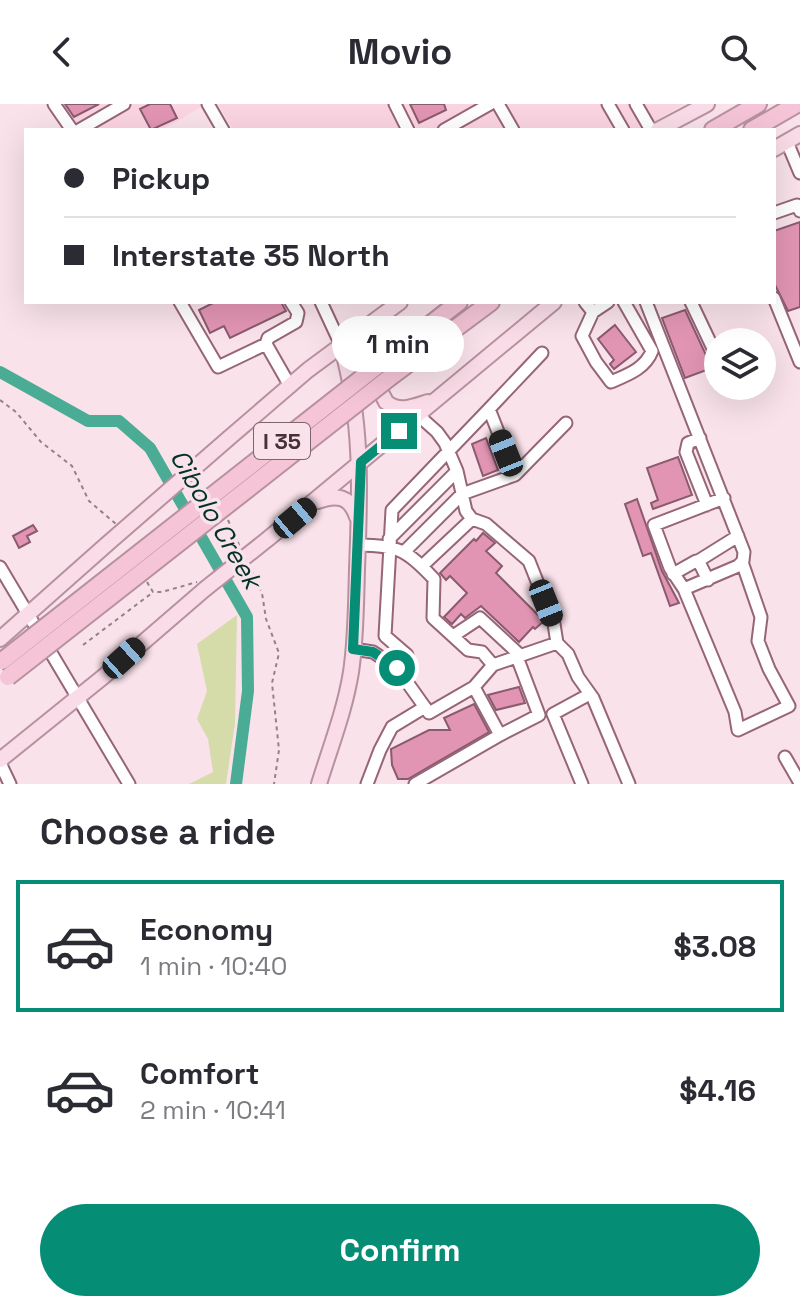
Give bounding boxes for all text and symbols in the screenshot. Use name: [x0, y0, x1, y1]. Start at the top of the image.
text: Movio: [348, 29, 452, 75]
icon: back: [40, 30, 84, 74]
icon: search: [716, 30, 760, 74]
text: Pickup: [112, 159, 210, 198]
text: Interstate 35 North: [112, 236, 390, 275]
callout: 1 min: [333, 315, 465, 371]
text: 1 min: [366, 327, 430, 361]
map controls: [704, 328, 776, 400]
button: layers: [704, 328, 776, 400]
route end: [381, 413, 417, 449]
road number: I 35: [254, 423, 310, 459]
car: [486, 426, 526, 480]
water label: Cibolo Creek: [162, 443, 271, 598]
car: [269, 493, 321, 543]
car: [526, 576, 566, 630]
car: [98, 633, 150, 683]
route start: [379, 650, 415, 686]
text: Choose a ride: [40, 809, 276, 855]
icon: car: [44, 910, 116, 982]
text: Economy: [140, 910, 273, 949]
text: $3.08: [674, 927, 756, 966]
text: 1 min · 10:40: [140, 949, 287, 983]
icon: car: [44, 1054, 116, 1126]
text: Comfort: [140, 1054, 259, 1093]
text: $4.16: [679, 1071, 756, 1110]
text: 2 min · 10:41: [140, 1093, 286, 1127]
button: Confirm: [40, 1204, 760, 1296]

